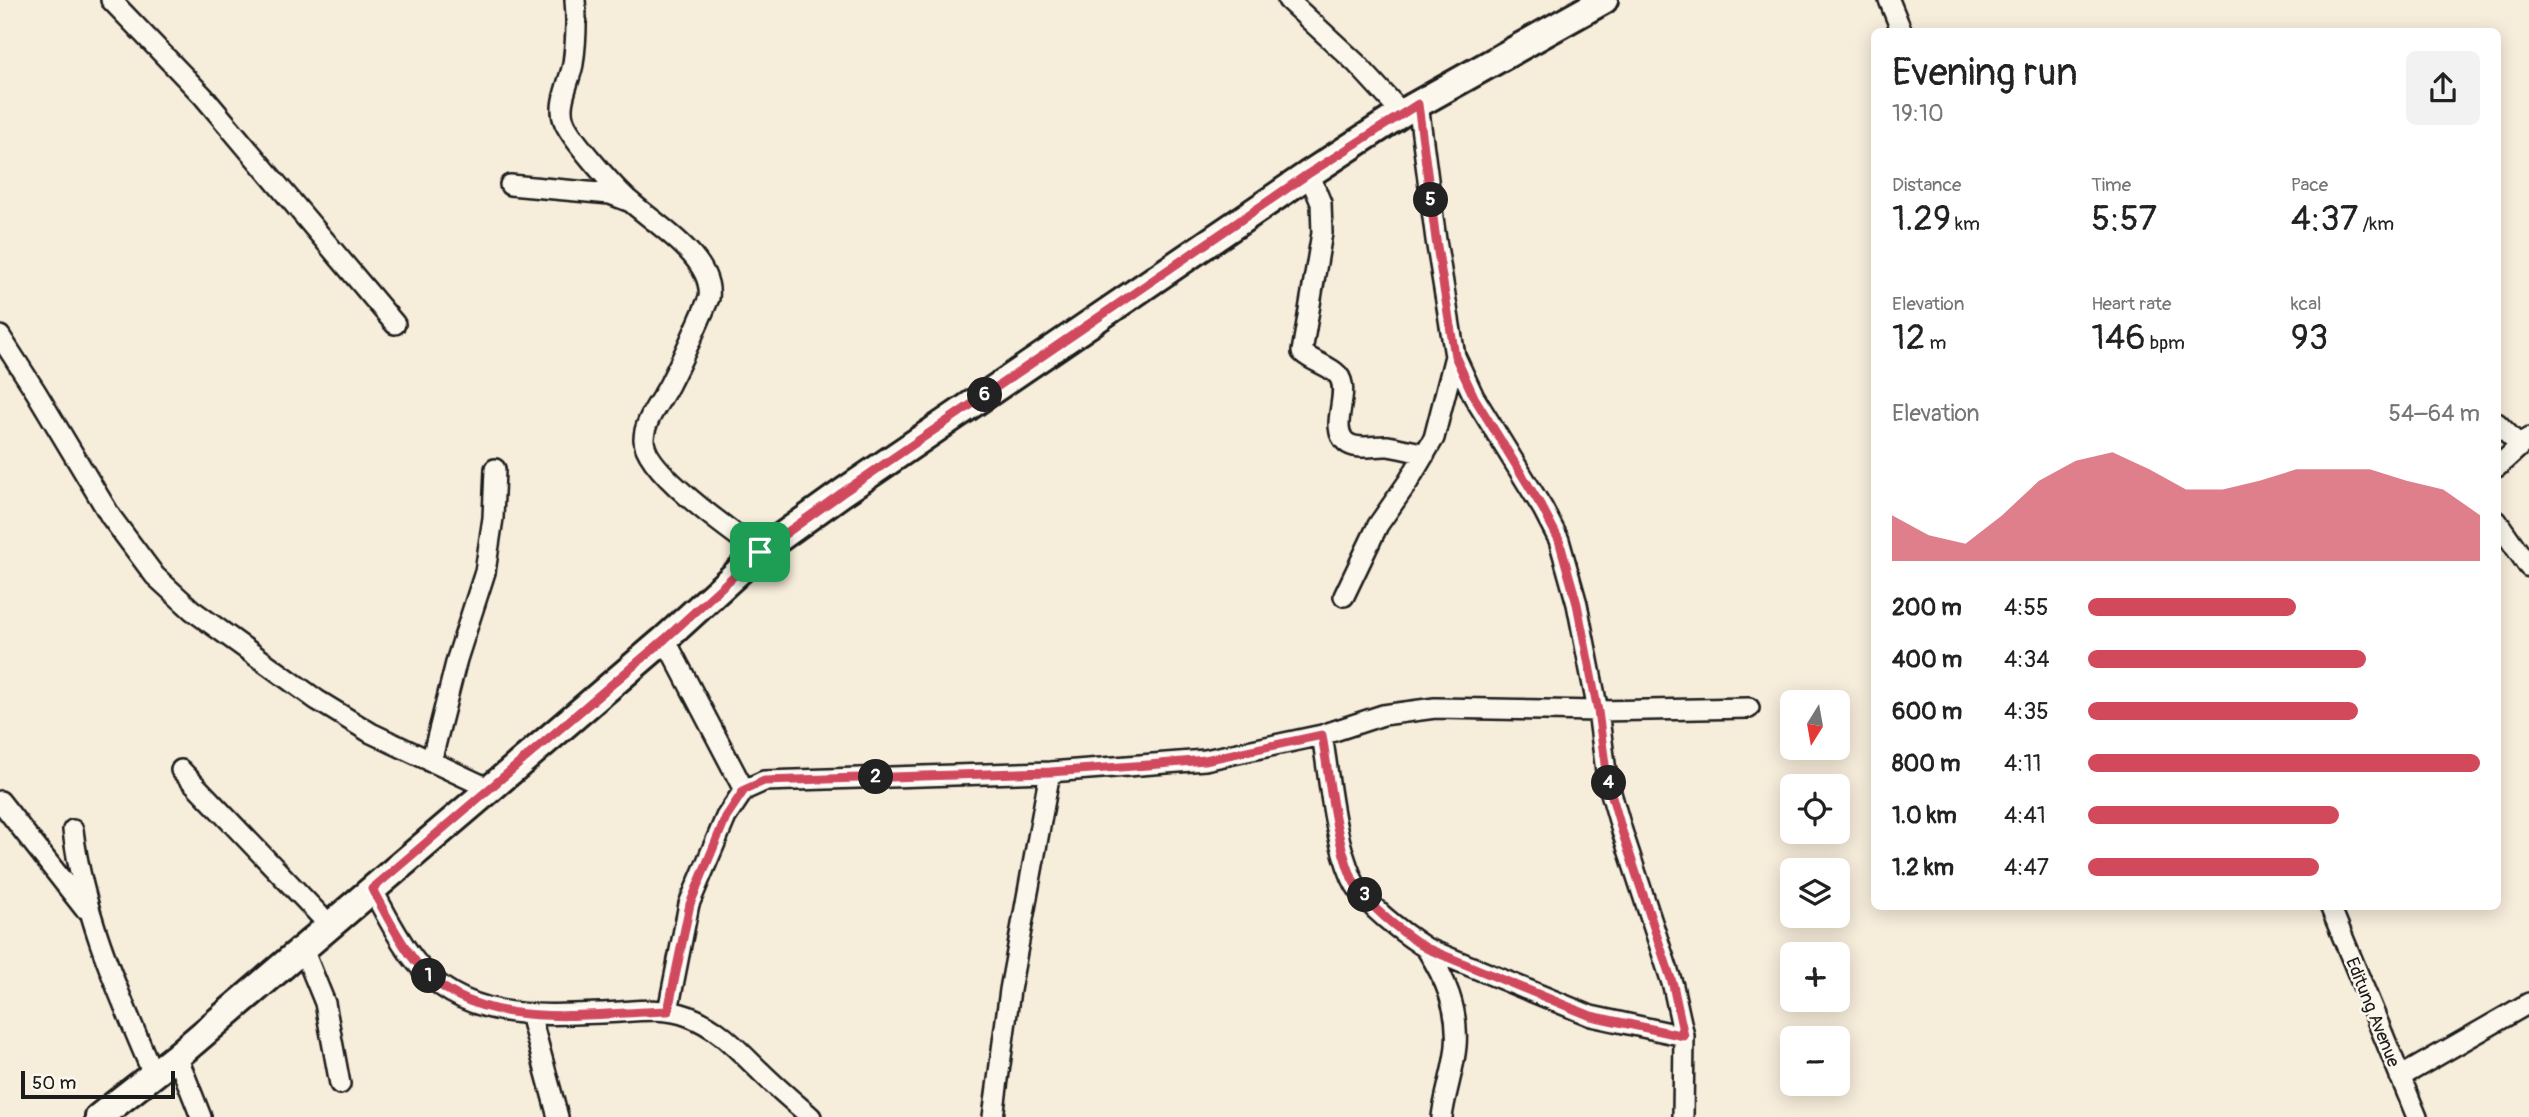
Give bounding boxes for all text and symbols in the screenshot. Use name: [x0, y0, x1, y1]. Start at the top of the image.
text: Evening run: [1892, 49, 2078, 97]
button: share: [2406, 51, 2480, 125]
text: 19:10: [1892, 99, 1944, 128]
text: Distance: [1892, 173, 1961, 197]
text: Time: [2091, 173, 2131, 197]
text: Pace: [2291, 173, 2328, 197]
pin: 5: [1414, 182, 1448, 218]
text: 5: [1425, 187, 1436, 211]
text: 1.29: [1892, 197, 1951, 241]
text: 5:57: [2091, 197, 2157, 241]
text: 4:37: [2291, 197, 2358, 241]
text: km: [1951, 212, 1980, 236]
text: /km: [2358, 212, 2394, 236]
text: Elevation: [1892, 292, 1964, 316]
text: Heart rate: [2091, 292, 2171, 316]
text: kcal: [2291, 292, 2322, 316]
text: 12: [1892, 316, 1925, 360]
text: 146: [2091, 316, 2146, 360]
text: 93: [2291, 316, 2328, 360]
text: m: [1925, 331, 1946, 355]
text: bpm: [2146, 331, 2185, 355]
pin: 6: [968, 378, 1002, 412]
text: 6: [979, 382, 990, 406]
text: Elevation: [1892, 399, 1980, 428]
text: 54–64 m: [2389, 399, 2480, 428]
pin: [730, 522, 790, 582]
icon: arrive: [741, 533, 779, 571]
text: 200 m: [1892, 593, 1962, 622]
text: 4:55: [2004, 593, 2048, 622]
text: 400 m: [1892, 645, 1962, 674]
text: 4:34: [2004, 645, 2050, 674]
north arrow: [1780, 690, 1850, 760]
map controls: [1780, 690, 1850, 1096]
text: 600 m: [1892, 697, 1962, 726]
text: 4:35: [2004, 697, 2049, 726]
text: 800 m: [1892, 749, 1960, 778]
text: 4:11: [2004, 749, 2041, 778]
pin: 2: [858, 760, 894, 794]
text: 2: [870, 764, 881, 788]
pin: 4: [1592, 766, 1626, 800]
text: 4: [1603, 770, 1614, 794]
button: locate: [1780, 774, 1850, 844]
text: 1.0 km: [1892, 801, 1957, 830]
text: 4:41: [2004, 801, 2046, 830]
text: 1.2 km: [1892, 853, 1954, 882]
text: 4:47: [2004, 853, 2049, 882]
button: layers: [1780, 858, 1850, 928]
pin: 3: [1348, 878, 1382, 912]
text: 3: [1359, 882, 1370, 906]
button: +: [1780, 942, 1850, 1012]
street label: Editung Avenue: [2340, 954, 2405, 1070]
pin: 1: [412, 958, 446, 993]
text: 1: [425, 963, 432, 987]
button: −: [1780, 1026, 1850, 1096]
scale bar: [21, 1068, 175, 1100]
text: 50 m: [32, 1071, 76, 1095]

